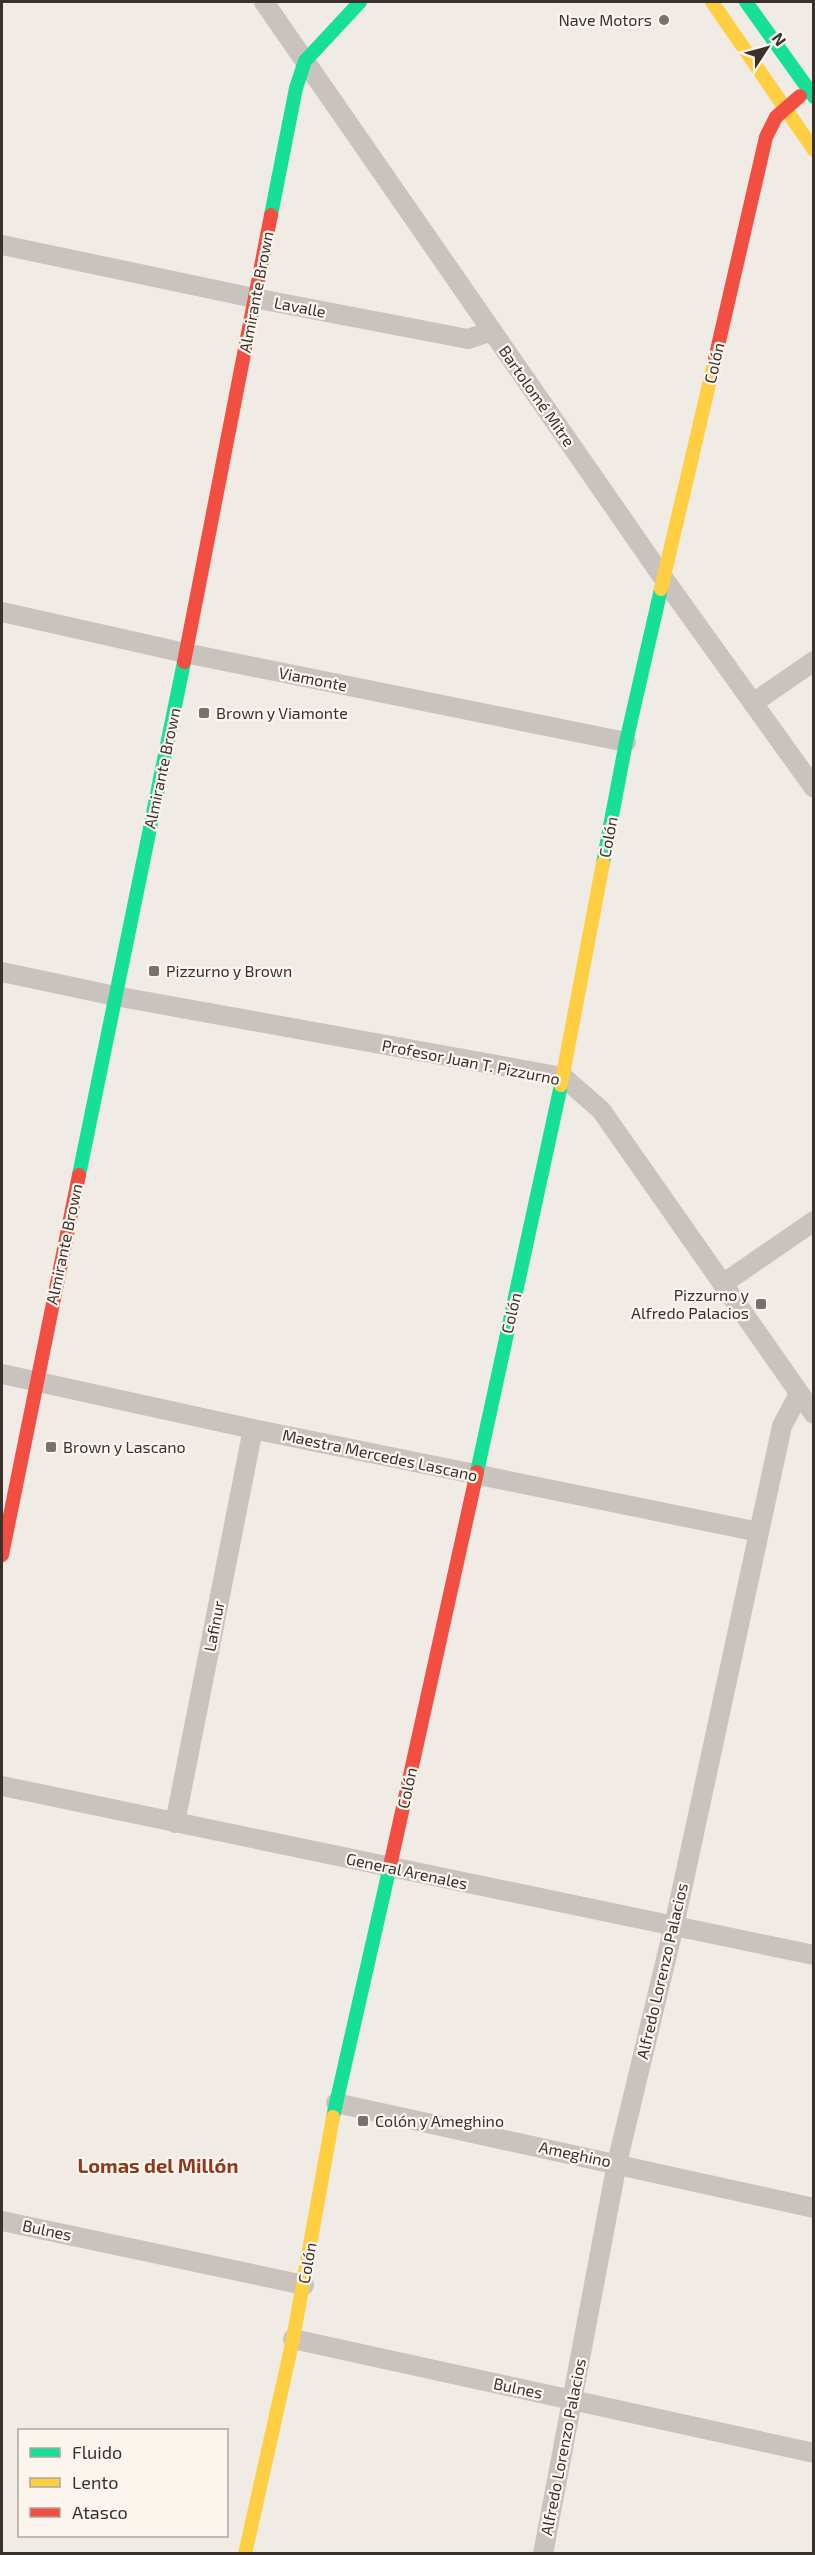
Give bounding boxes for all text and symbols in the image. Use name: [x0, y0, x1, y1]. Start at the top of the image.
place label: Nave Motors: [559, 10, 652, 29]
marker: Nave Motors: [657, 13, 671, 27]
north arrow: [737, 18, 797, 78]
text: N: [768, 29, 791, 49]
street label: Almirante Brown: [234, 230, 277, 354]
street label: Lavalle: [273, 292, 328, 321]
street label: Bartolomé Mitre: [495, 341, 579, 450]
street label: Colón: [700, 341, 727, 385]
street label: Viamonte: [277, 663, 349, 694]
place label: Brown y Viamonte: [216, 703, 348, 722]
street label: Almirante Brown: [139, 706, 184, 830]
marker: Brown y Viamonte: [197, 706, 211, 720]
street label: Colón: [594, 815, 621, 859]
place label: Pizzurno y Brown: [166, 961, 292, 980]
marker: Pizzurno y Brown: [147, 964, 161, 978]
street label: Profesor Juan T. Pizzurno: [380, 1035, 562, 1088]
street label: Almirante Brown: [41, 1182, 86, 1306]
place label: Pizzurno y Alfredo Palacios: [631, 1285, 750, 1322]
street label: Colón: [497, 1291, 524, 1335]
marker: Pizzurno y Alfredo Palacios: [754, 1297, 768, 1311]
street label: Maestra Mercedes Lascano: [281, 1425, 479, 1485]
place label: Brown y Lascano: [63, 1437, 186, 1456]
marker: Brown y Lascano: [44, 1440, 58, 1454]
street label: Lafinur: [199, 1598, 228, 1653]
street label: Colón: [393, 1766, 420, 1810]
street label: General Arenales: [345, 1848, 470, 1893]
street label: Alfredo Lorenzo Palacios: [632, 1881, 691, 2061]
place label: Colón y Ameghino: [375, 2111, 504, 2130]
marker: Colón y Ameghino: [356, 2114, 370, 2128]
street label: Ameghino: [537, 2137, 613, 2170]
district label: Lomas del Millón: [78, 2153, 238, 2177]
street label: Bulnes: [21, 2215, 73, 2244]
street label: Colón: [294, 2241, 319, 2285]
street label: Alfredo Lorenzo Palacios: [536, 2357, 589, 2537]
street label: Bulnes: [492, 2373, 544, 2402]
legend: [18, 2429, 228, 2537]
text: Fluido: [72, 2441, 122, 2463]
text: Lento: [72, 2471, 118, 2493]
text: Atasco: [72, 2501, 128, 2523]

